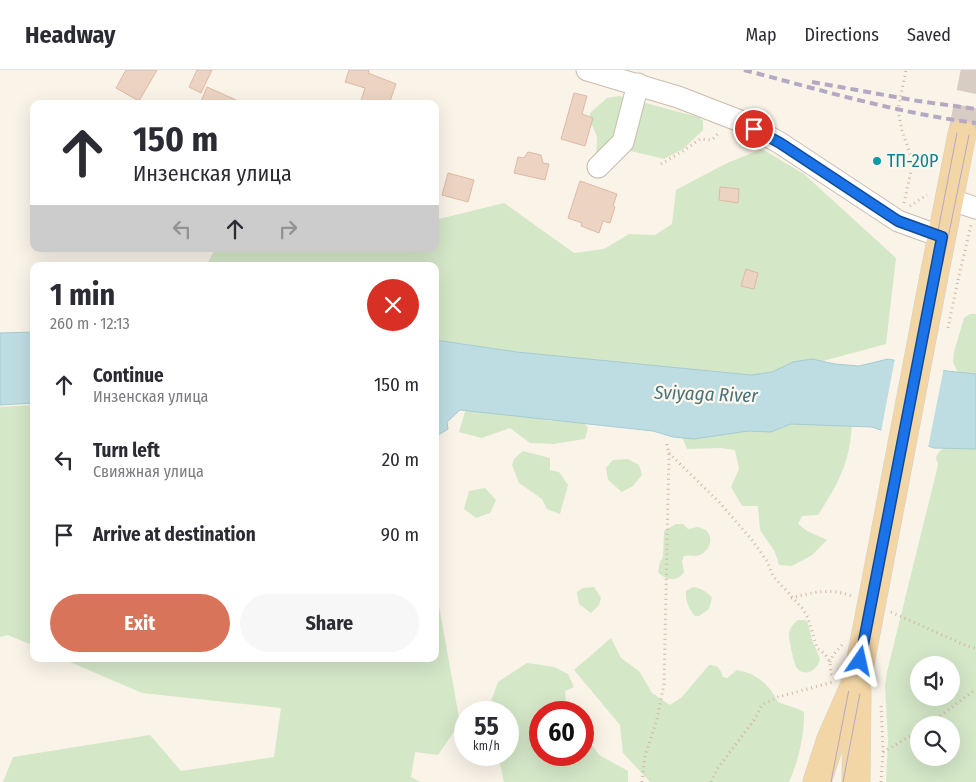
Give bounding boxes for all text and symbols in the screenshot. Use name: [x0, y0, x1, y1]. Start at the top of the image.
text: Headway: [25, 21, 116, 49]
text: Map: [745, 24, 777, 46]
text: Directions: [805, 24, 879, 46]
text: Saved: [907, 24, 951, 46]
pin: [733, 108, 775, 150]
icon: arrive: [740, 115, 768, 143]
text: 150 m: [133, 118, 218, 160]
icon: ahead: [50, 120, 115, 185]
place label: ТП-20Р: [887, 150, 938, 172]
marker: ТП-20Р: [871, 155, 883, 167]
text: Инзенская улица: [133, 160, 292, 187]
icon: left: [168, 215, 196, 243]
icon: ahead: [221, 215, 249, 243]
icon: right: [274, 215, 302, 243]
text: 1 min: [50, 277, 115, 313]
button: close: [367, 279, 419, 331]
text: 260 m · 12:13: [50, 314, 130, 333]
text: Continue: [93, 364, 164, 387]
icon: ahead: [50, 371, 78, 399]
text: 150 m: [374, 373, 419, 396]
water label: Sviyaga River: [653, 381, 760, 407]
text: Инзенская улица: [93, 387, 208, 406]
text: Turn left: [93, 439, 160, 462]
icon: left: [50, 446, 78, 474]
text: 20 m: [382, 448, 419, 471]
text: Свияжная улица: [93, 462, 204, 481]
icon: arrive: [50, 521, 78, 549]
text: Arrive at destination: [93, 523, 256, 546]
text: 90 m: [381, 523, 419, 546]
button: Exit: [50, 594, 230, 652]
button: Share: [240, 594, 419, 652]
position arrow: [833, 634, 885, 686]
map controls: [910, 656, 960, 766]
button: sound: [910, 656, 960, 706]
speed limit sign: 60: [529, 701, 594, 766]
text: 55: [474, 712, 499, 742]
button: search: [910, 716, 960, 766]
text: km/h: [473, 739, 500, 753]

